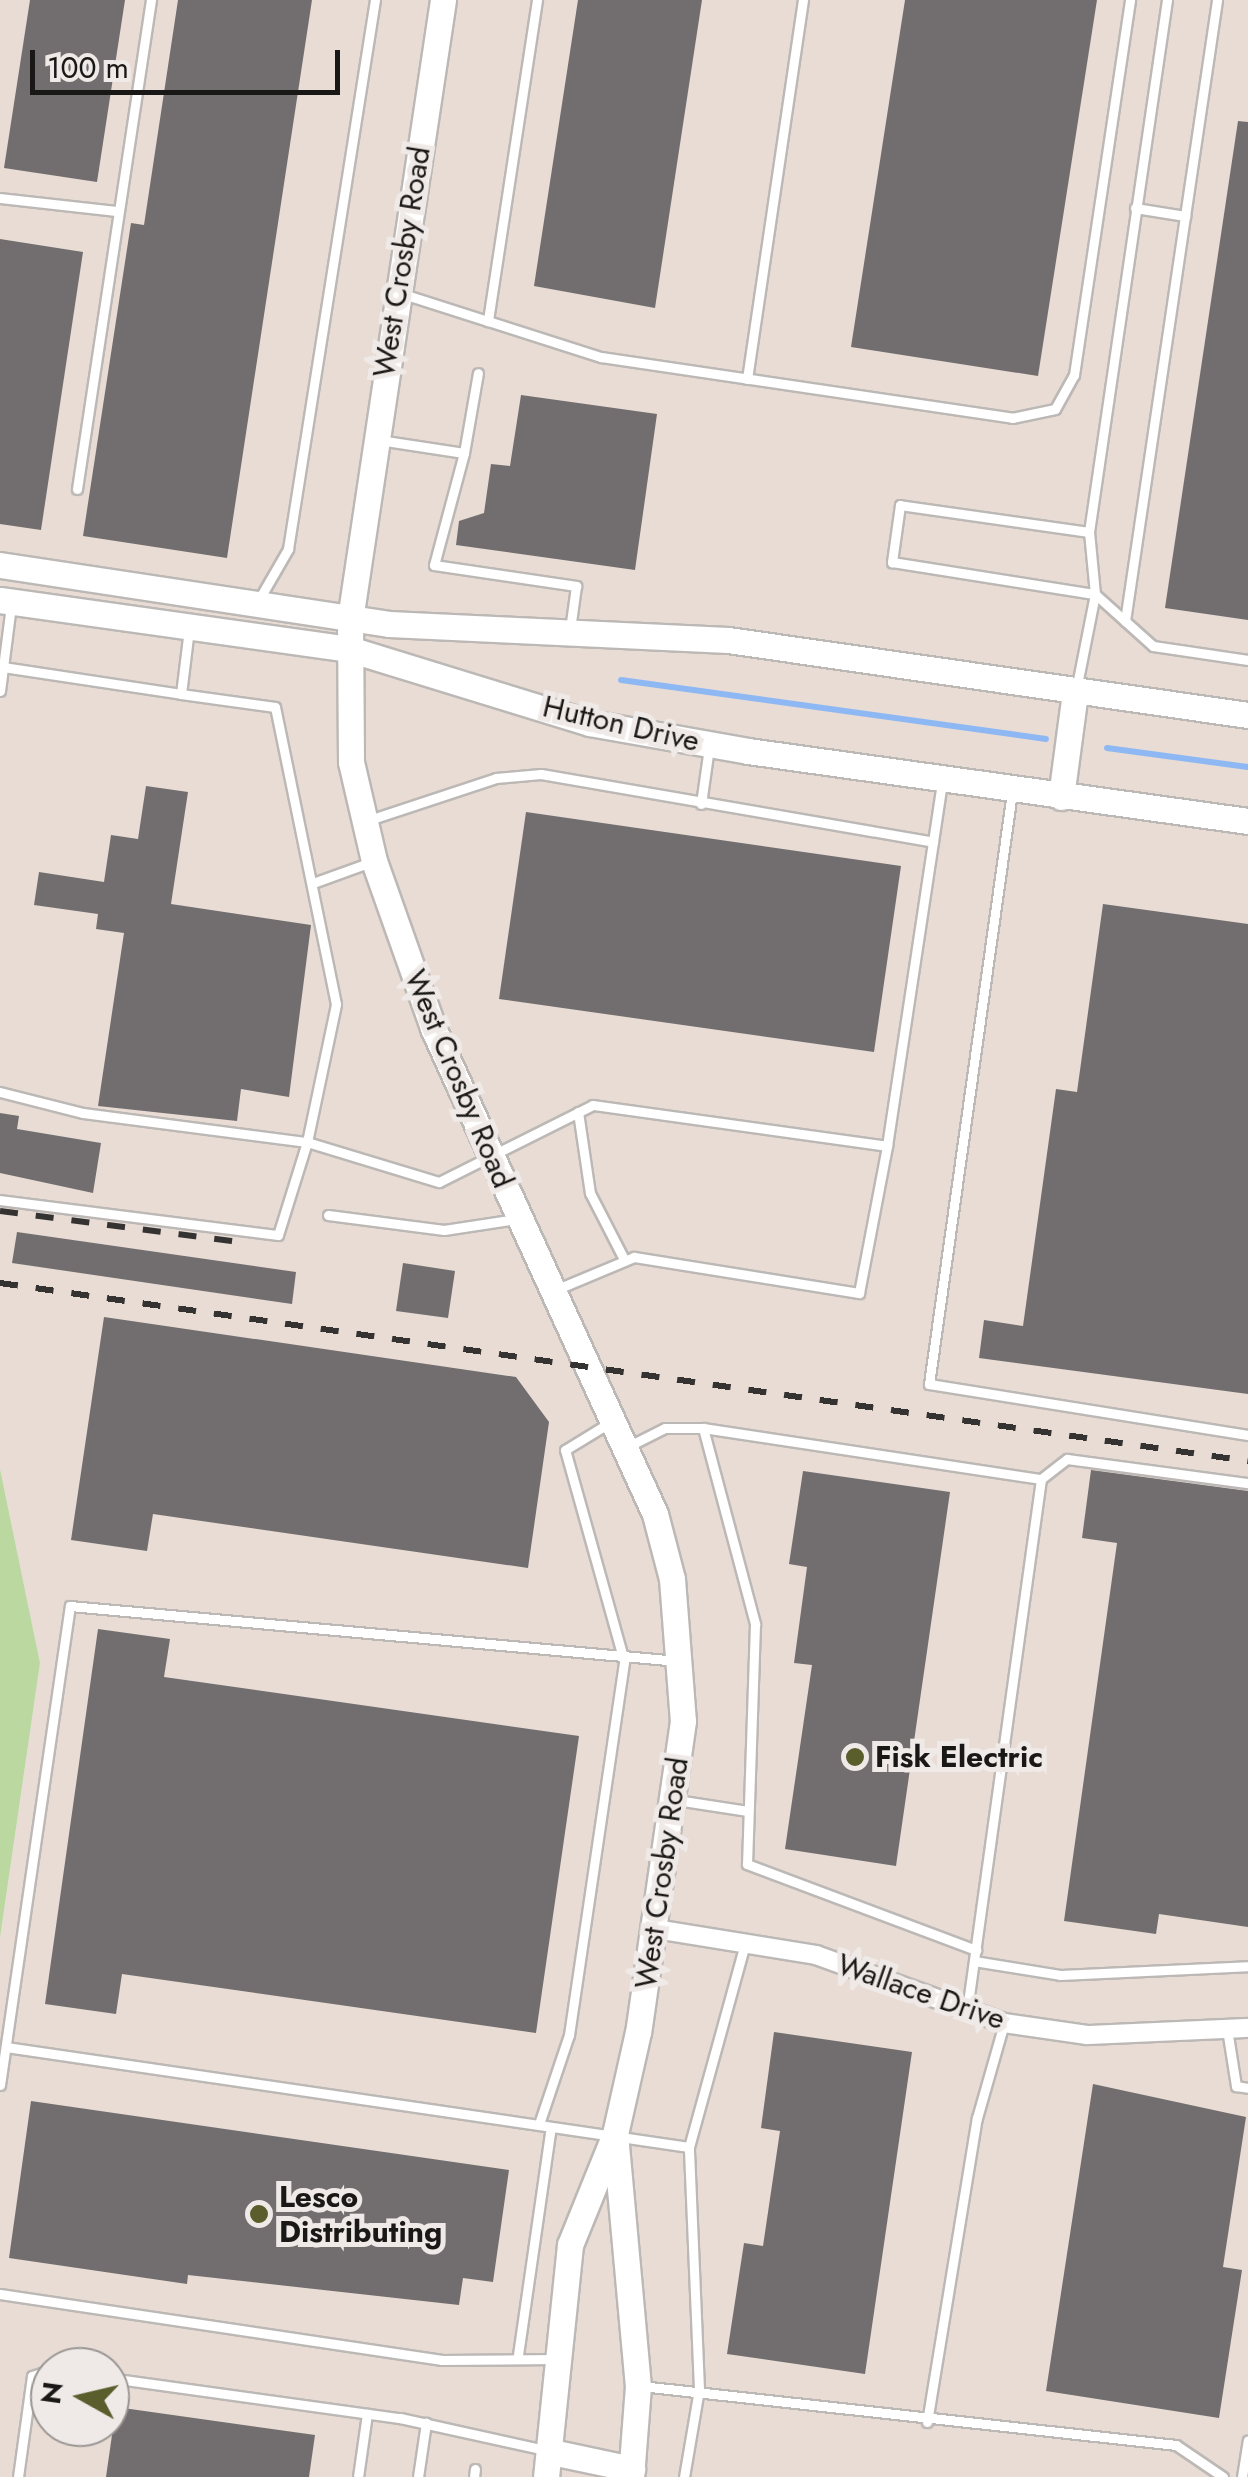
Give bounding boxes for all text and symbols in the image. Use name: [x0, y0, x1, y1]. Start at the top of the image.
scale bar: [35, 30, 345, 92]
text: 100 m: [47, 46, 129, 89]
street label: West Crosby Road: [366, 144, 438, 380]
street label: Hutton Drive: [539, 689, 703, 759]
street label: West Crosby Road: [397, 965, 521, 1193]
place label: Fisk Electric: [875, 1739, 1043, 1775]
marker: Fisk Electric: [844, 1746, 866, 1768]
street label: West Crosby Road: [628, 1755, 696, 1991]
street label: Wallace Drive: [832, 1947, 1010, 2037]
place label: Lesco Distributing: [279, 2179, 442, 2250]
marker: Lesco Distributing: [248, 2203, 270, 2225]
north arrow: [30, 2347, 130, 2447]
text: N: [30, 2379, 74, 2407]

